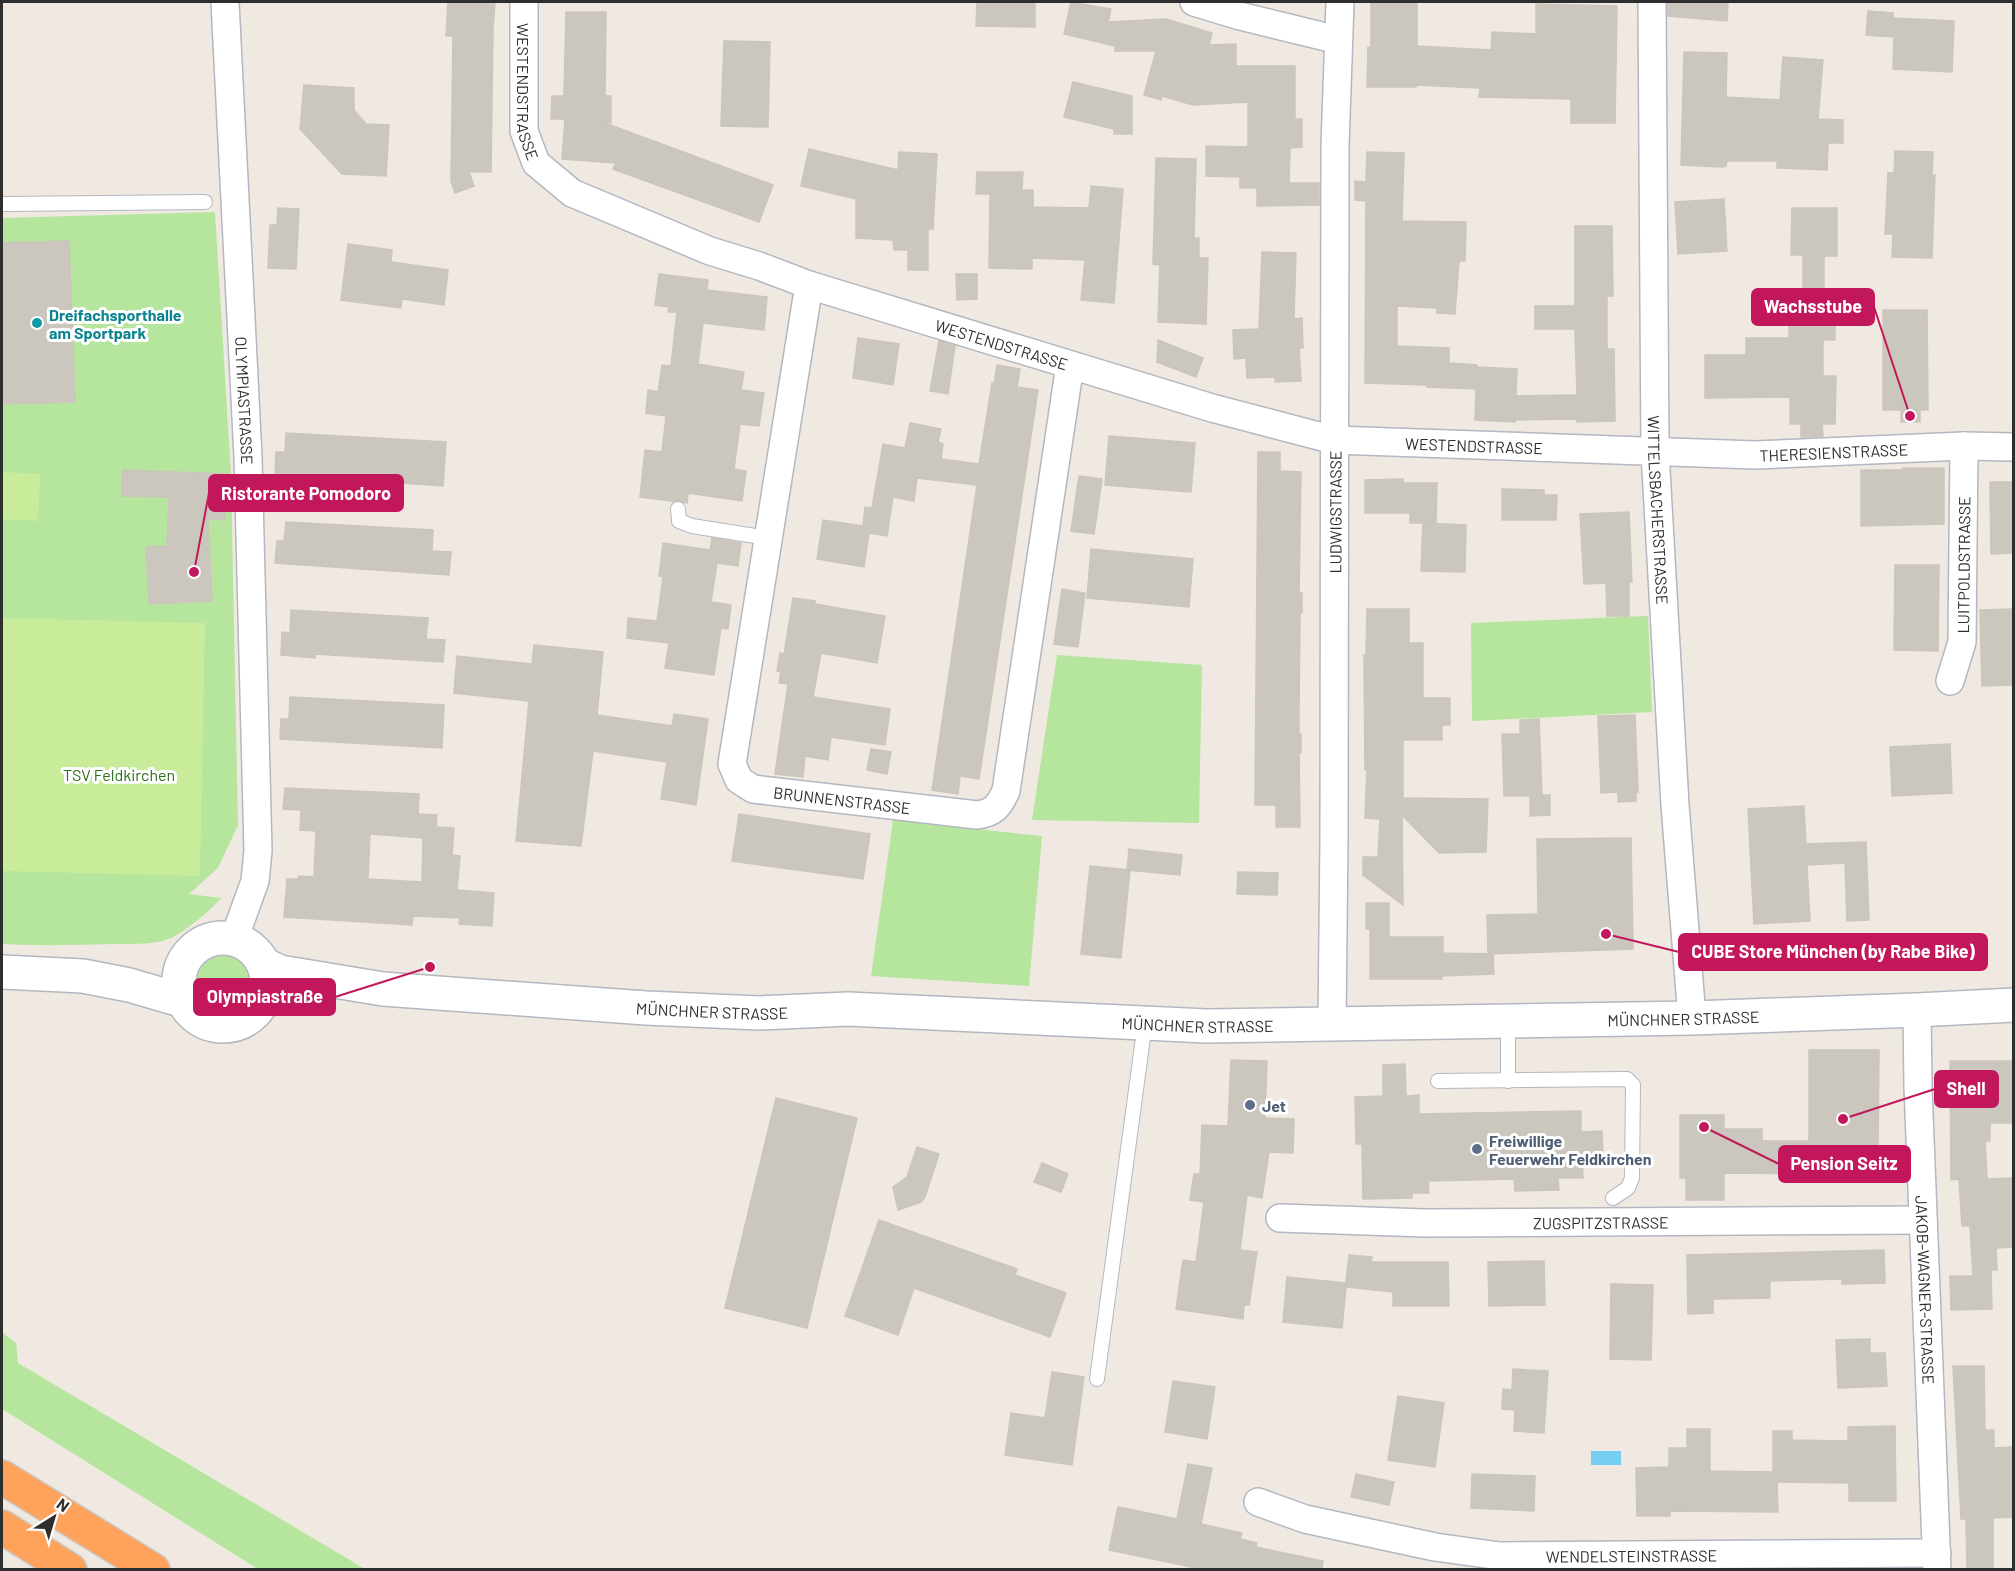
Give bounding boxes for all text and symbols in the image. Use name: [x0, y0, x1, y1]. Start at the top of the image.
street label: WESTENDSTRASSE: [515, 23, 543, 162]
callout: Wachsstube: [1752, 289, 1874, 325]
text: Wachsstube: [1764, 295, 1862, 317]
place label: Dreifachsporthalle am Sportpark: [49, 305, 182, 342]
street label: WESTENDSTRASSE: [933, 315, 1070, 373]
marker: Dreifachsporthalle am Sportpark: [30, 316, 44, 330]
street label: OLYMPIASTRASSE: [232, 336, 258, 465]
street label: WITTELSBACHERSTRASSE: [1645, 415, 1673, 605]
street label: WESTENDSTRASSE: [1405, 433, 1543, 457]
street label: THERESIENSTRASSE: [1759, 439, 1908, 464]
street label: LUDWIGSTRASSE: [1325, 450, 1344, 574]
callout: Ristorante Pomodoro: [209, 475, 403, 511]
text: Ristorante Pomodoro: [221, 482, 391, 504]
street label: LUITPOLDSTRASSE: [1953, 496, 1973, 634]
park label: TSV Feldkirchen: [63, 765, 175, 784]
street label: BRUNNENSTRASSE: [773, 782, 912, 817]
callout: CUBE Store München (by Rabe Bike): [1679, 934, 1987, 970]
text: CUBE Store München (by Rabe Bike): [1691, 940, 1976, 962]
callout: Olympiastraße: [194, 979, 335, 1015]
text: Olympiastraße: [207, 985, 323, 1007]
street label: MÜNCHNER STRASSE: [635, 998, 789, 1023]
street label: MÜNCHNER STRASSE: [1607, 1006, 1760, 1029]
street label: MÜNCHNER STRASSE: [1121, 1012, 1274, 1036]
callout: Shell: [1935, 1071, 1998, 1107]
text: Shell: [1946, 1077, 1986, 1099]
place label: Jet: [1262, 1096, 1286, 1115]
marker: Jet: [1243, 1098, 1257, 1112]
place label: Freiwillige Feuerwehr Feldkirchen: [1489, 1131, 1651, 1168]
marker: Freiwillige Feuerwehr Feldkirchen: [1470, 1142, 1484, 1156]
callout: Pension Seitz: [1779, 1146, 1910, 1182]
text: Pension Seitz: [1790, 1152, 1898, 1174]
street label: JAKOB-WAGNER-STRASSE: [1913, 1195, 1939, 1385]
street label: ZUGSPITZSTRASSE: [1533, 1212, 1669, 1232]
north arrow: [24, 1487, 84, 1547]
text: N: [53, 1494, 73, 1515]
street label: WENDELSTEINSTRASSE: [1546, 1545, 1717, 1565]

